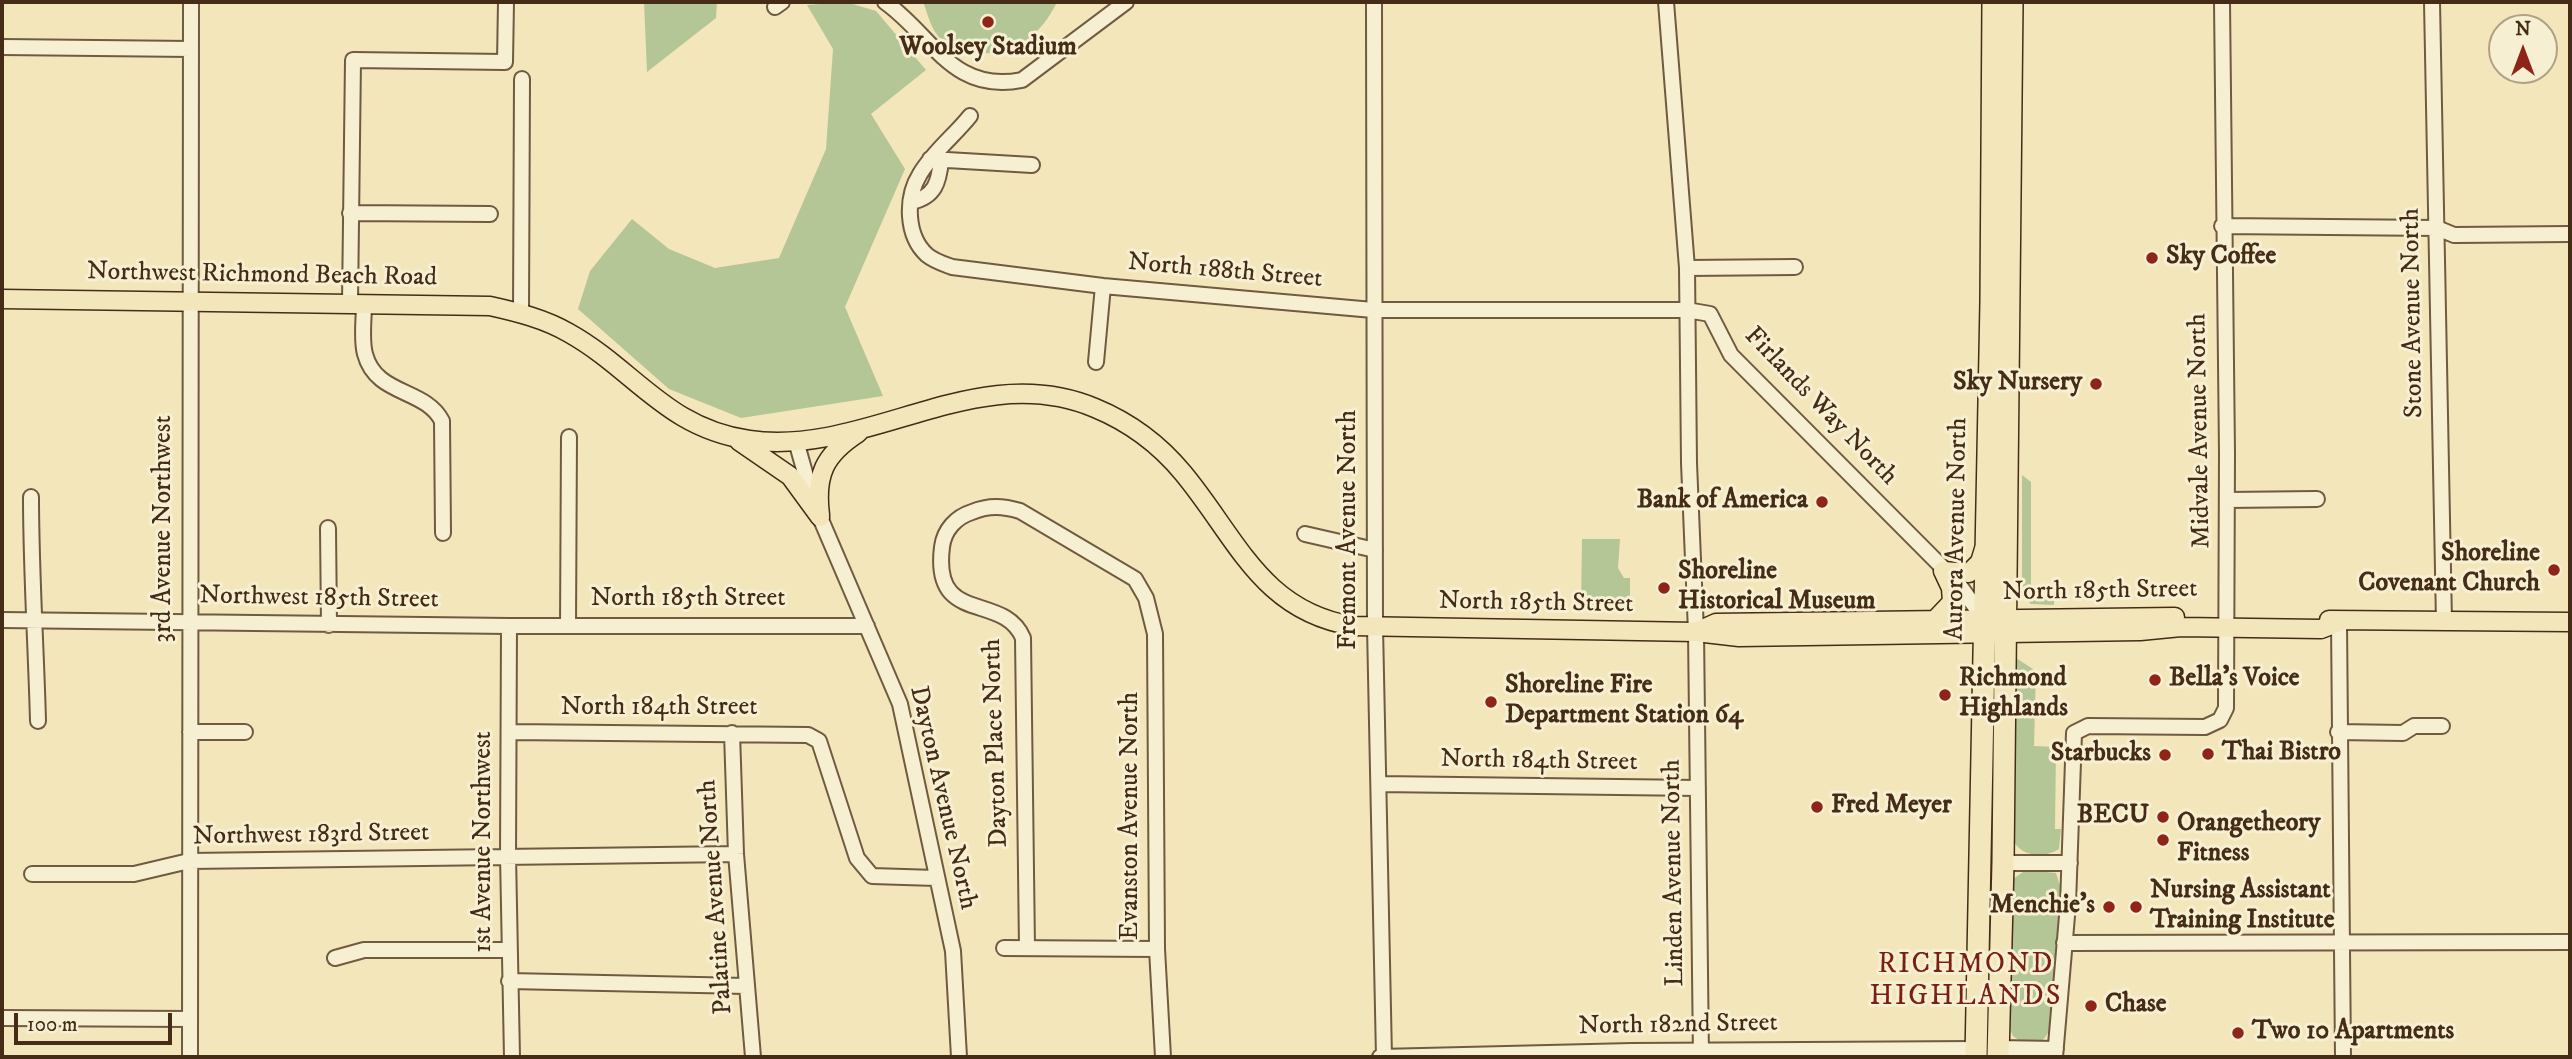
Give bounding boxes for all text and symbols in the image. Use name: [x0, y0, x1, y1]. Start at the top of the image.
marker: Woolsey Stadium: [980, 14, 996, 30]
north arrow: [2488, 14, 2558, 84]
text: N: [2515, 18, 2531, 41]
place label: Woolsey Stadium: [899, 33, 1077, 65]
street label: Stone Avenue North: [2397, 208, 2431, 418]
place label: Sky Coffee: [2166, 242, 2276, 274]
street label: North 188th Street: [1126, 248, 1324, 296]
marker: Sky Coffee: [2144, 250, 2160, 266]
street label: Northwest Richmond Beach Road: [87, 257, 437, 295]
street label: Midvale Avenue North: [2183, 313, 2219, 549]
street label: Firlands Way North: [1737, 321, 1903, 493]
place label: Sky Nursery: [1953, 368, 2082, 400]
marker: Sky Nursery: [2088, 376, 2104, 392]
street label: Fremont Avenue North: [1334, 410, 1366, 650]
street label: 3rd Avenue Northwest: [149, 415, 181, 643]
street label: Aurora Avenue North: [1940, 417, 1976, 641]
place label: Bank of America: [1637, 486, 1808, 518]
marker: Bank of America: [1814, 494, 1830, 510]
place label: Shoreline Covenant Church: [2358, 539, 2540, 600]
place label: Shoreline Historical Museum: [1678, 557, 1876, 618]
marker: Shoreline Covenant Church: [2546, 562, 2562, 578]
street label: North 185th Street: [2002, 575, 2198, 609]
marker: Shoreline Historical Museum: [1656, 580, 1672, 596]
street label: Northwest 185th Street: [199, 581, 439, 617]
street label: North 185th Street: [590, 584, 786, 616]
street label: North 185th Street: [1438, 587, 1634, 621]
street label: Dayton Place North: [978, 638, 1016, 848]
place label: Richmond Highlands: [1959, 664, 2068, 726]
place label: Bella's Voice: [2169, 664, 2300, 696]
place label: Shoreline Fire Department Station 64: [1505, 671, 1743, 732]
marker: Bella's Voice: [2147, 672, 2163, 688]
street label: Dayton Avenue North: [901, 683, 983, 913]
marker: Richmond Highlands: [1937, 687, 1953, 703]
street label: Evanston Avenue North: [1116, 692, 1148, 940]
street label: North 184th Street: [560, 693, 758, 725]
marker: Shoreline Fire Department Station 64: [1483, 694, 1499, 710]
street label: 1st Avenue Northwest: [469, 731, 501, 953]
place label: Thai Bistro: [2222, 738, 2341, 770]
place label: Starbucks: [2051, 739, 2151, 771]
street label: North 184th Street: [1440, 745, 1638, 779]
marker: Thai Bistro: [2200, 746, 2216, 762]
marker: Starbucks: [2157, 747, 2173, 763]
street label: Linden Avenue North: [1657, 759, 1693, 987]
street label: Palatine Avenue North: [693, 779, 741, 1015]
place label: Fred Meyer: [1831, 791, 1952, 823]
marker: Fred Meyer: [1809, 799, 1825, 815]
place label: BECU: [2077, 801, 2149, 833]
marker: BECU: [2155, 809, 2171, 825]
place label: Orangetheory Fitness: [2177, 809, 2320, 870]
street label: Northwest 183rd Street: [192, 818, 430, 854]
marker: Orangetheory Fitness: [2155, 832, 2171, 848]
place label: Nursing Assistant Training Institute: [2150, 876, 2334, 938]
place label: Menchie's: [1990, 891, 2095, 923]
marker: Menchie's: [2101, 899, 2117, 915]
marker: Nursing Assistant Training Institute: [2128, 899, 2144, 915]
district label: RICHMOND HIGHLANDS: [1871, 949, 2061, 1015]
place label: Chase: [2105, 990, 2166, 1022]
marker: Chase: [2083, 998, 2099, 1014]
scale bar: [18, 1000, 175, 1044]
street label: North 182nd Street: [1578, 1009, 1778, 1043]
text: 100 m: [27, 1012, 78, 1038]
place label: Two 10 Apartments: [2252, 1017, 2454, 1049]
marker: Two 10 Apartments: [2230, 1025, 2246, 1041]

